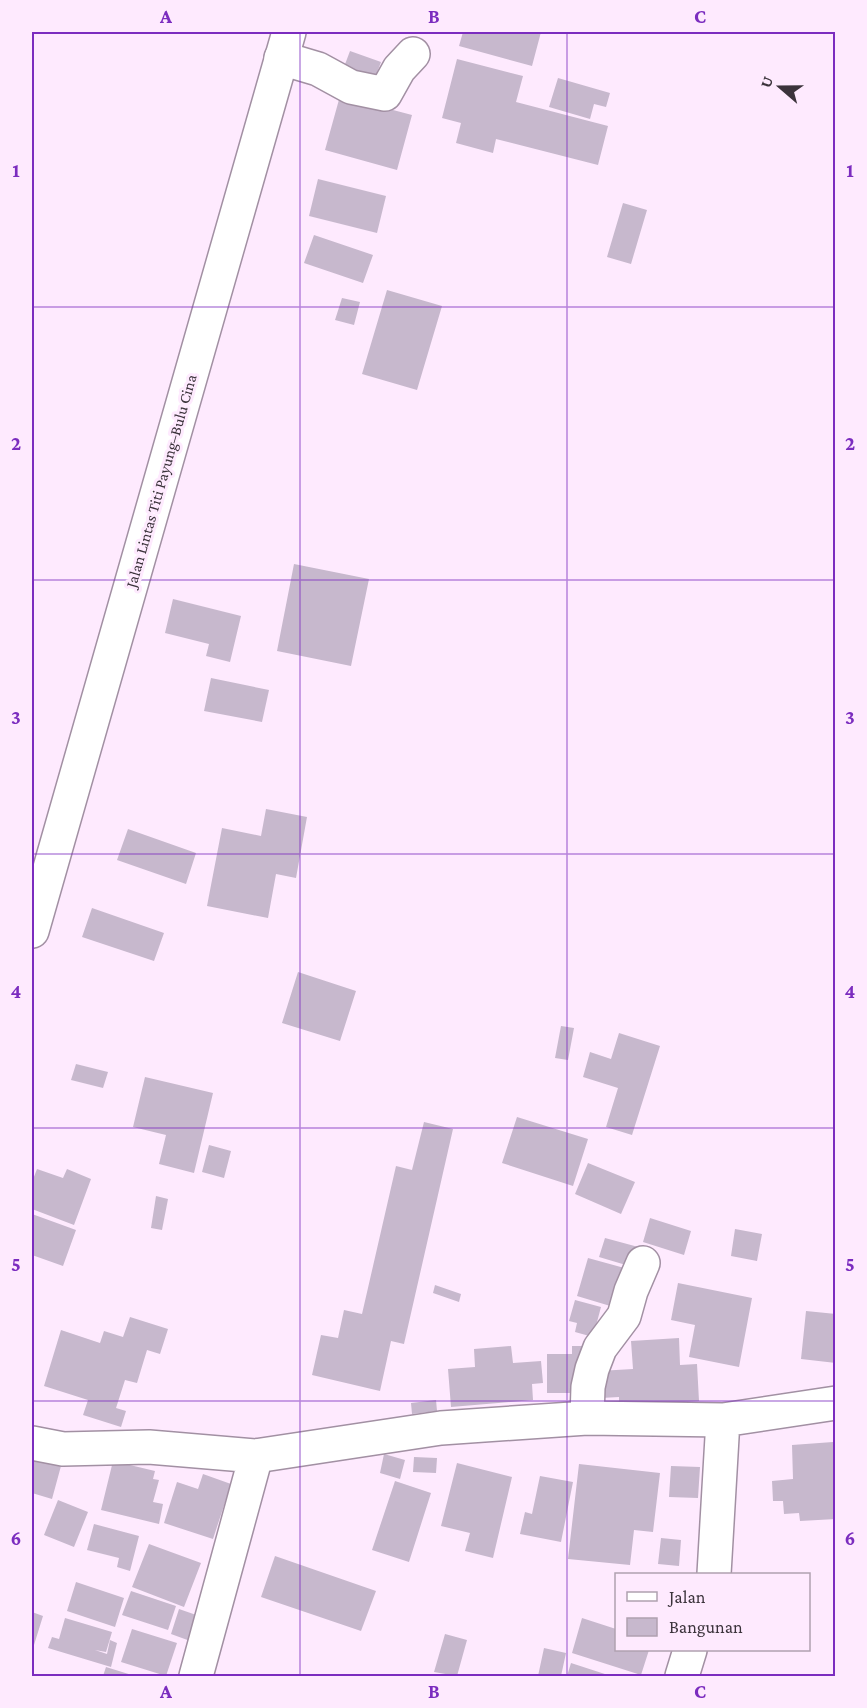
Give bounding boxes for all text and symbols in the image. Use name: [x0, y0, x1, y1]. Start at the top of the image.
text: A: [159, 5, 173, 27]
text: B: [428, 5, 440, 27]
text: C: [694, 5, 706, 27]
north arrow: [750, 57, 810, 117]
text: U: [757, 74, 776, 90]
text: 1: [12, 159, 20, 181]
text: 1: [846, 159, 854, 181]
street label: Jalan Lintas Titi Payung–Bulu Cina: [122, 372, 201, 592]
text: 2: [11, 432, 21, 454]
text: 2: [845, 432, 855, 454]
text: 3: [11, 706, 21, 728]
text: 3: [845, 706, 855, 728]
text: 4: [11, 980, 22, 1002]
text: 4: [845, 980, 856, 1002]
text: 5: [11, 1253, 21, 1275]
text: 5: [845, 1253, 855, 1275]
text: 6: [11, 1527, 21, 1549]
text: 6: [845, 1527, 855, 1549]
legend: [615, 1573, 810, 1651]
text: Jalan: [667, 1587, 706, 1607]
text: Bangunan: [669, 1617, 743, 1637]
text: A: [159, 1680, 173, 1702]
text: B: [428, 1680, 440, 1702]
text: C: [694, 1680, 706, 1702]

